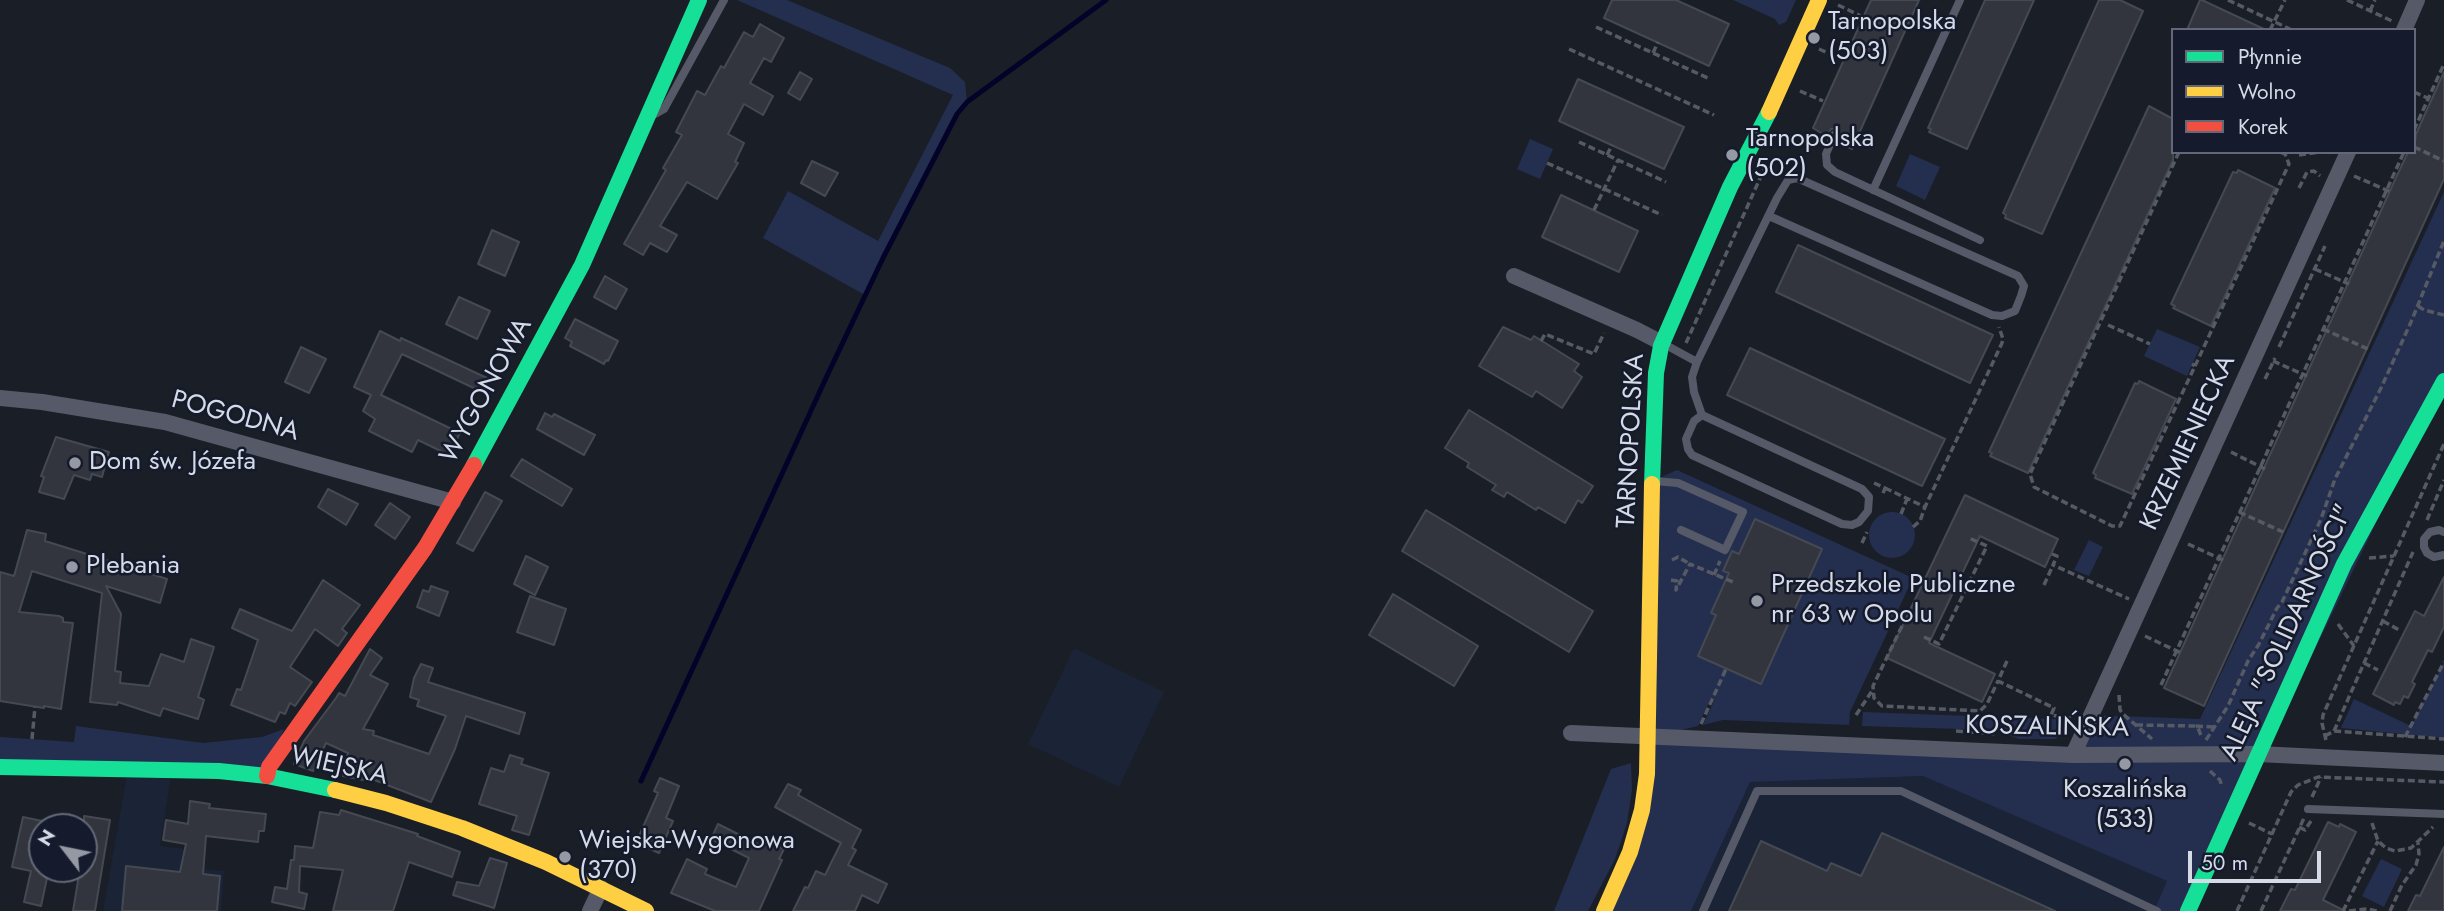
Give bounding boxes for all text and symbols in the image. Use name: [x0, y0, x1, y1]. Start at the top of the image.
place label: Tarnopolska (503): [1828, 7, 1956, 68]
legend: [2171, 28, 2416, 154]
marker: Tarnopolska (503): [1806, 30, 1822, 46]
text: Płynnie: [2238, 42, 2302, 72]
text: Wolno: [2238, 77, 2296, 107]
text: Korek: [2238, 112, 2288, 142]
place label: Tarnopolska (502): [1746, 124, 1874, 186]
marker: Tarnopolska (502): [1724, 147, 1740, 163]
street label: WYGONOWA: [434, 313, 540, 469]
street label: KRZEMIENIECKA: [2135, 350, 2243, 536]
street label: TARNOPOLSKA: [1612, 353, 1652, 529]
street label: POGODNA: [168, 385, 302, 449]
place label: Dom św. Józefa: [89, 447, 256, 479]
marker: Dom św. Józefa: [67, 455, 83, 471]
street label: ALEJA "SOLIDARNOŚCI": [2215, 500, 2361, 766]
place label: Plebania: [86, 551, 180, 583]
marker: Plebania: [64, 559, 80, 575]
place label: Przedszkole Publiczne nr 63 w Opolu: [1771, 570, 2015, 632]
marker: Przedszkole Publiczne nr 63 w Opolu: [1749, 593, 1765, 609]
street label: KOSZALIŃSKA: [1965, 711, 2129, 745]
street label: WIEJSKA: [287, 741, 391, 793]
marker: Koszalińska (533): [2117, 756, 2133, 772]
place label: Koszalińska (533): [2063, 775, 2187, 836]
north arrow: [28, 813, 98, 883]
text: N: [31, 824, 62, 851]
place label: Wiejska-Wygonowa (370): [579, 826, 795, 888]
scale bar: [2192, 838, 2325, 882]
text: 50 m: [2201, 848, 2248, 878]
marker: Wiejska-Wygonowa (370): [557, 849, 573, 865]

